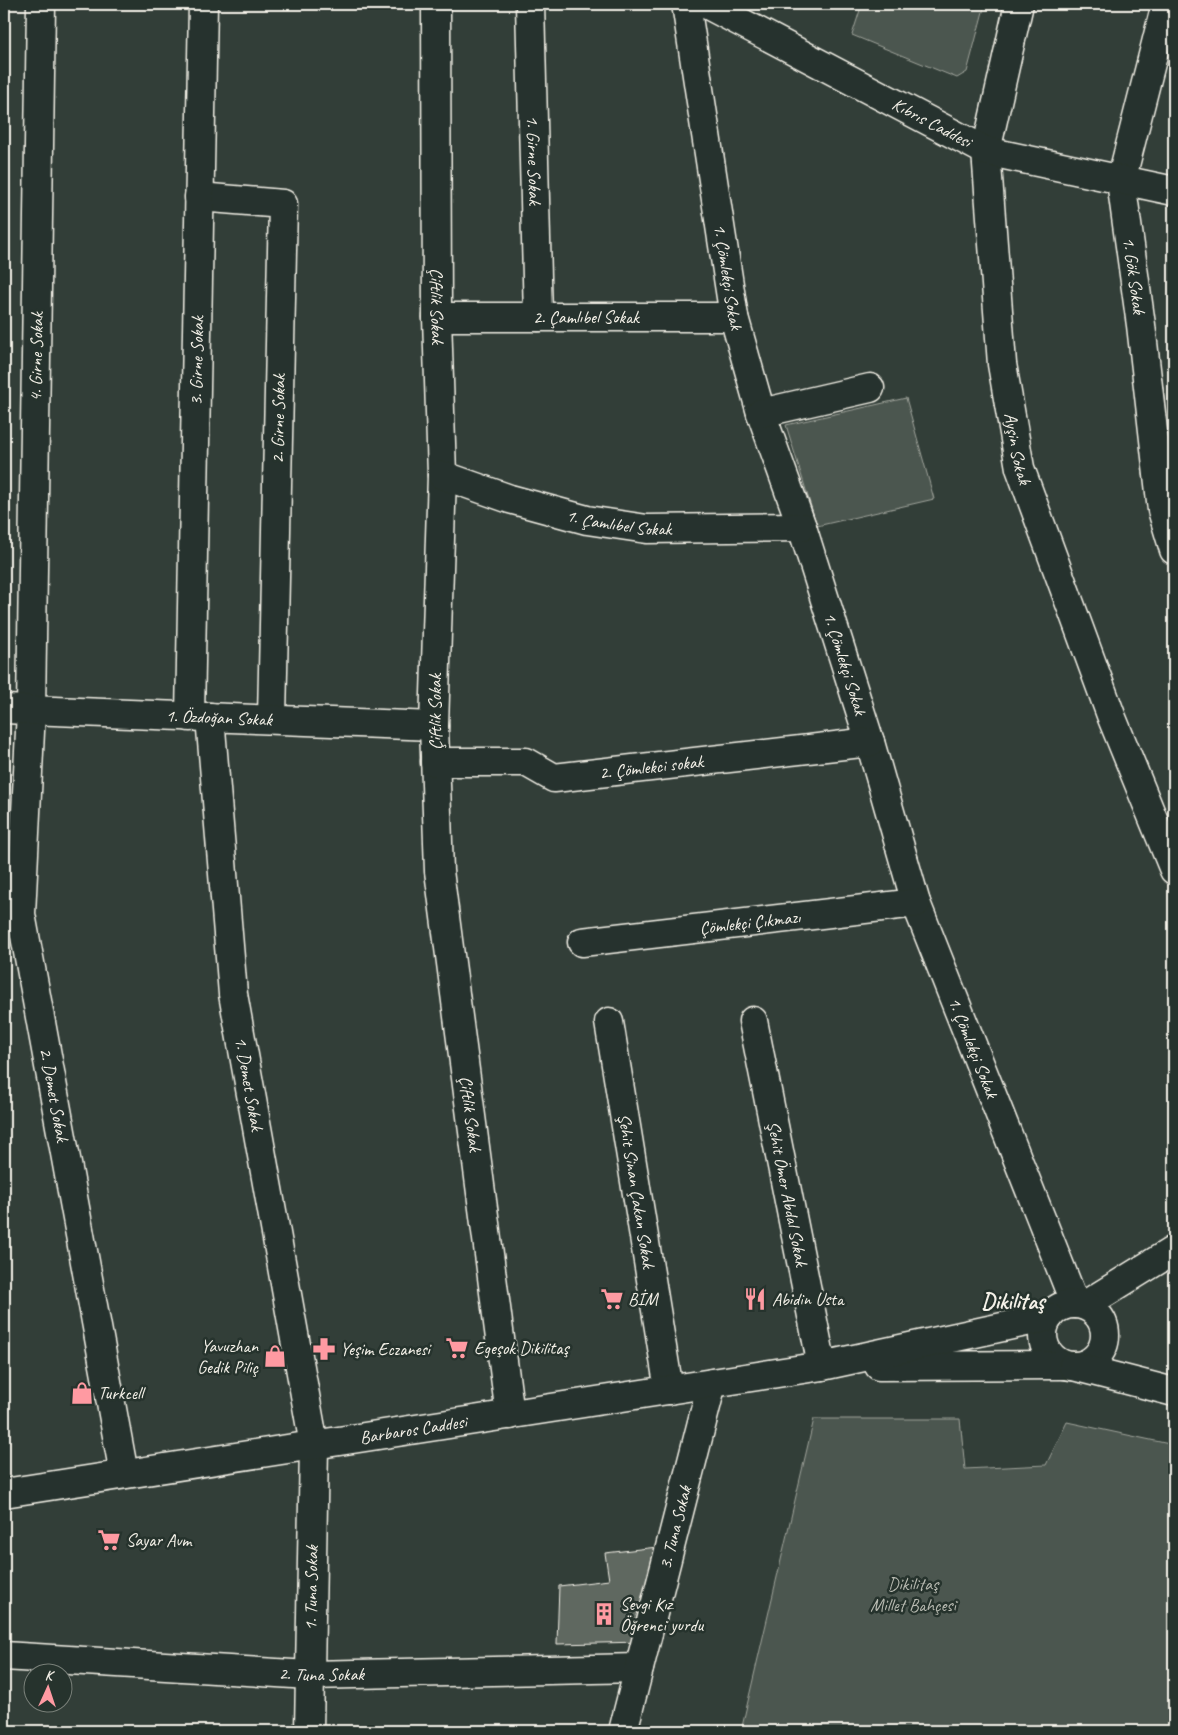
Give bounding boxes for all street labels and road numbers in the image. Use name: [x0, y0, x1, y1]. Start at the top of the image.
street label: Kıbrıs Caddesi: [888, 93, 977, 154]
street label: 1. Girne Sokak: [522, 115, 546, 206]
street label: 1. Çömlekçi Sokak: [709, 223, 748, 333]
street label: 1. Gök Sokak: [1118, 236, 1151, 317]
street label: Çiftlik Sokak: [425, 268, 449, 346]
street label: 2. Çamlıbel Sokak: [533, 306, 640, 329]
street label: 4. Girne Sokak: [24, 311, 48, 402]
street label: 3. Girne Sokak: [185, 315, 208, 406]
street label: 2. Girne Sokak: [266, 373, 290, 464]
street label: Ayşin Sokak: [1000, 411, 1037, 489]
street label: 1. Çamlıbel Sokak: [564, 504, 673, 540]
street label: 1. Çömlekçi Sokak: [819, 610, 872, 719]
street label: Çiftlik Sokak: [424, 673, 447, 750]
street label: 1. Özdoğan Sokak: [165, 704, 274, 731]
street label: 2. Çömlekci sokak: [598, 750, 706, 784]
street label: Çömlekçi Çıkmazı: [698, 906, 802, 940]
street label: 1. Çömlekçi Sokak: [943, 994, 1004, 1102]
street label: 1. Demet Sokak: [230, 1035, 269, 1134]
street label: 2. Demet Sokak: [35, 1046, 74, 1145]
street label: Çiftlik Sokak: [454, 1075, 487, 1154]
street label: Şehit Sinan Çakan Sokak: [613, 1112, 660, 1271]
street label: Şehit Ömer Abdal Sokak: [762, 1119, 813, 1269]
street label: Barbaros Caddesi: [358, 1410, 471, 1449]
street label: 3. Tuna Sokak: [654, 1482, 697, 1572]
street label: 1. Tuna Sokak: [299, 1544, 323, 1631]
street label: 2. Tuna Sokak: [278, 1662, 366, 1686]

